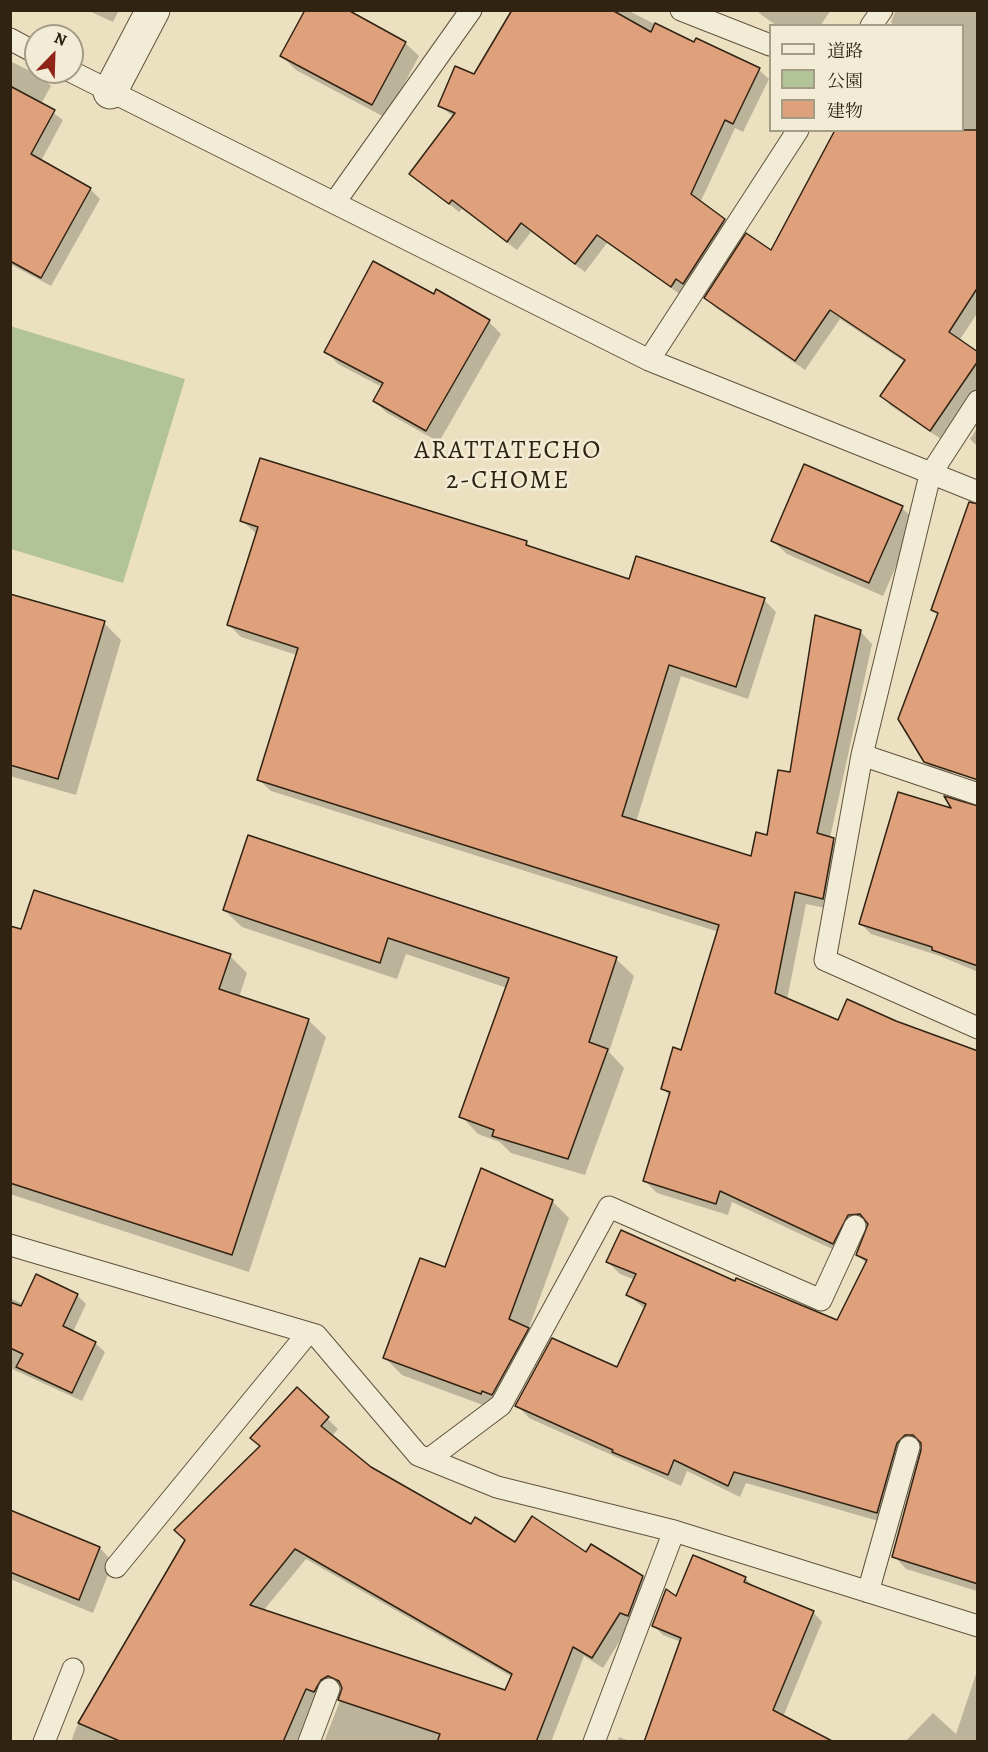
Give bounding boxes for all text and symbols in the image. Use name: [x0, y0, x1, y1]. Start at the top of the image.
north arrow: [24, 24, 84, 84]
legend: [769, 24, 964, 132]
text: N: [51, 27, 70, 52]
text: 道路: [827, 39, 863, 63]
text: 公園: [827, 69, 863, 93]
text: 建物: [827, 99, 863, 123]
district label: ARATTATECHO 2-CHOME: [414, 436, 602, 497]

